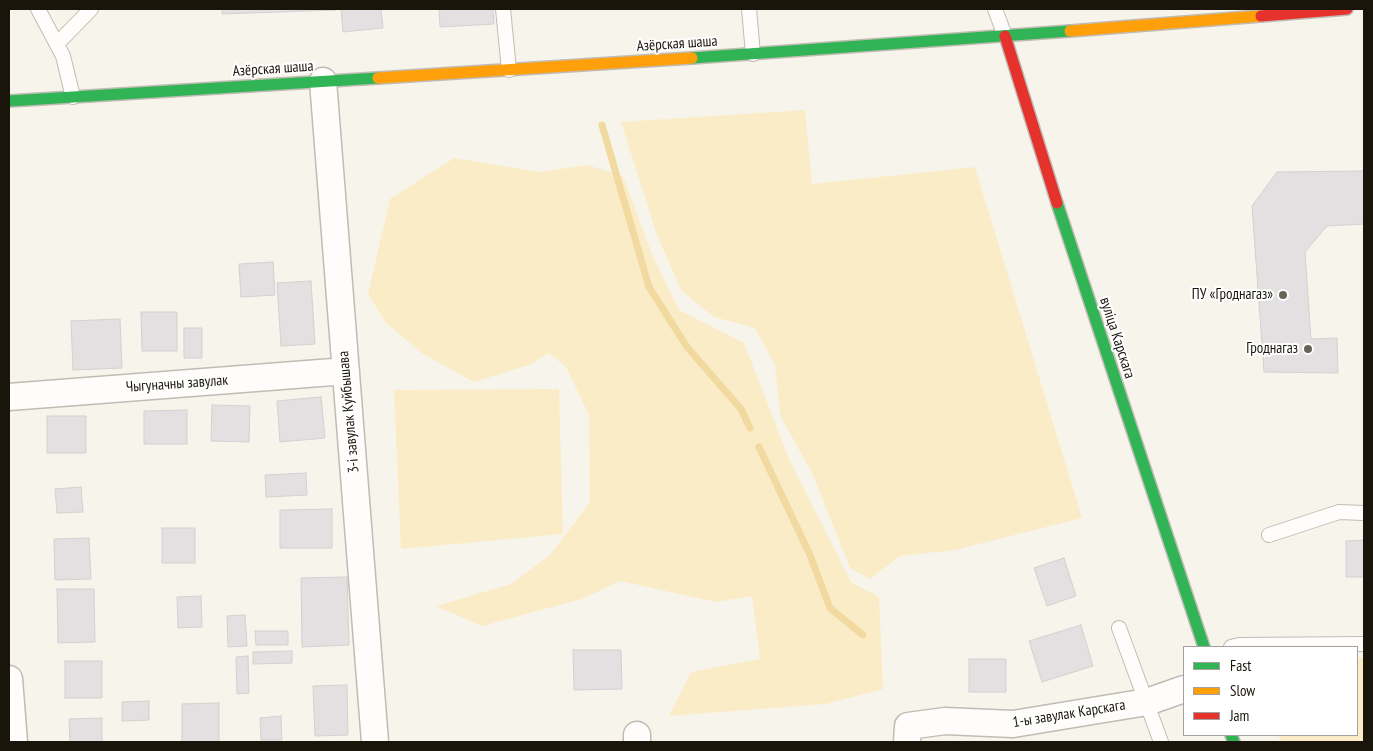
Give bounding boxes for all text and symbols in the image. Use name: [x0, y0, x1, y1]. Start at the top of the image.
street label: Азёрская шаша: [636, 32, 718, 56]
street label: Азёрская шаша: [232, 57, 314, 81]
place label: ПУ «Гроднагаз»: [1192, 286, 1273, 304]
marker: ПУ «Гроднагаз»: [1277, 289, 1289, 301]
street label: вуліца Карскага: [1095, 295, 1139, 381]
place label: Гроднагаз: [1246, 340, 1298, 358]
marker: Гроднагаз: [1302, 343, 1314, 355]
street label: 3-і завулак Куйбышава: [335, 350, 363, 474]
street label: Чыгуначны завулак: [125, 371, 229, 397]
legend: [1183, 646, 1358, 736]
text: Fast: [1230, 656, 1251, 675]
text: Slow: [1230, 681, 1255, 700]
street label: 1-ы завулак Карскага: [1011, 696, 1127, 732]
text: Jam: [1230, 706, 1249, 725]

